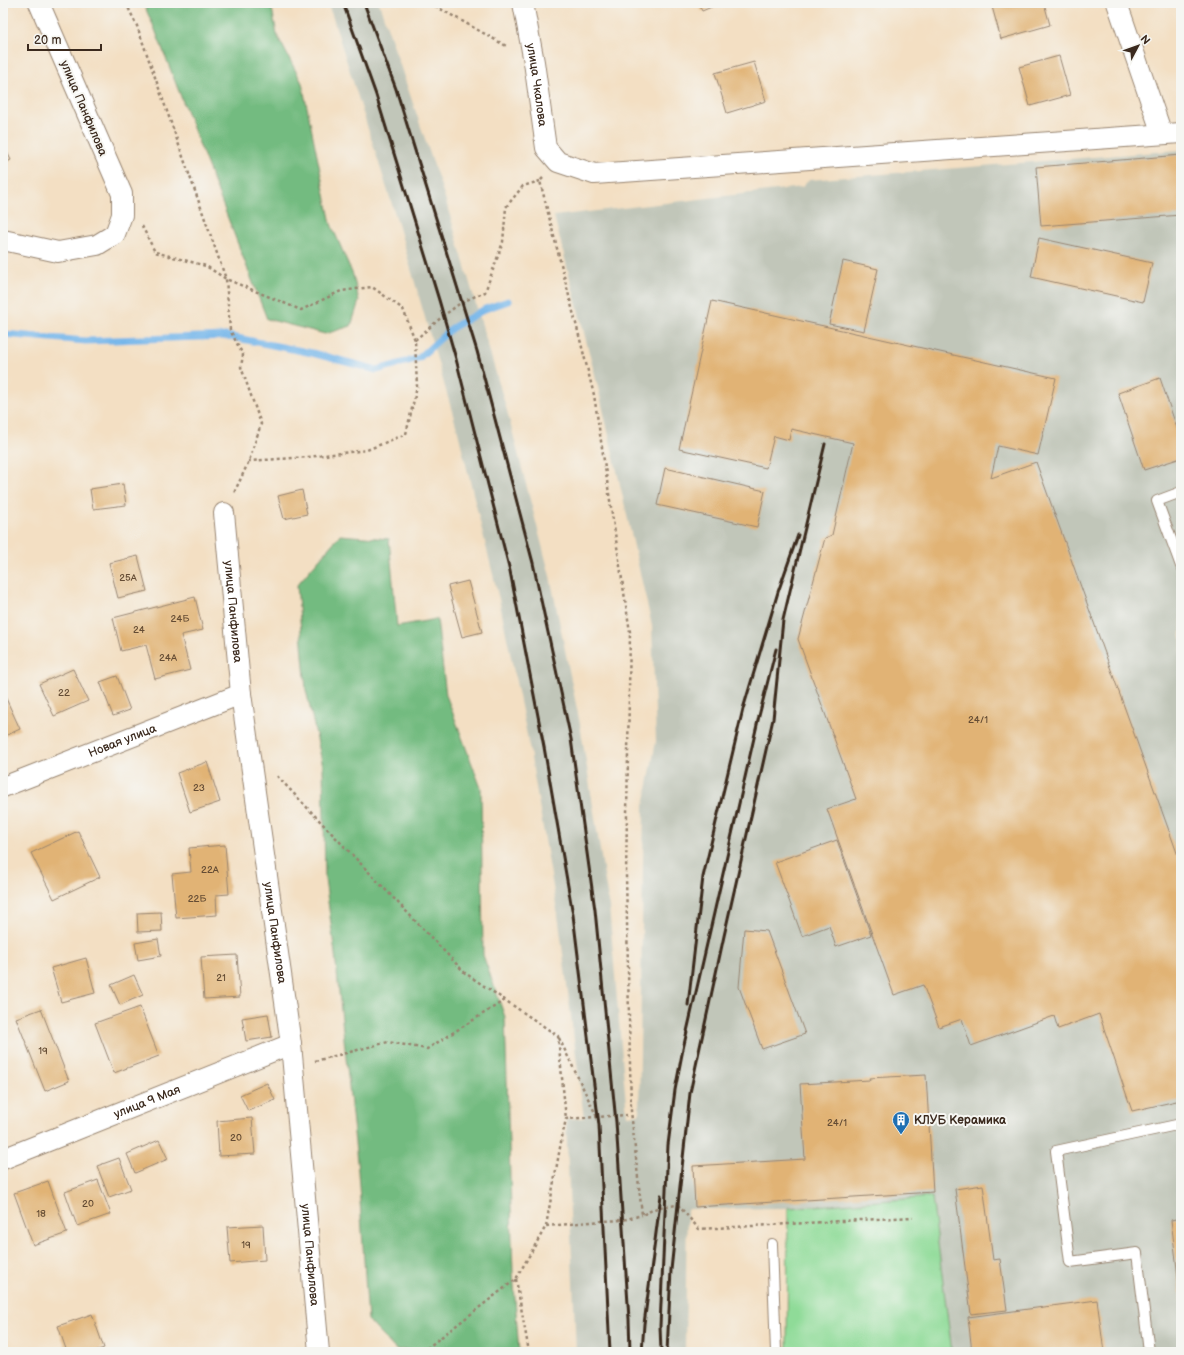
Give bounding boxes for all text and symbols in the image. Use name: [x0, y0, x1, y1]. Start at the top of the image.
scale bar: [28, 26, 101, 52]
north arrow: [1118, 26, 1158, 66]
text: N: [1138, 32, 1153, 47]
text: 20 m: [34, 33, 61, 48]
street label: улица Чкалова: [523, 42, 550, 128]
street label: улица Панфилова: [57, 58, 110, 158]
street label: улица Панфилова: [220, 560, 245, 663]
house number: 25А: [119, 572, 138, 584]
house number: 24Б: [171, 613, 189, 625]
house number: 24: [133, 624, 145, 636]
house number: 24А: [159, 652, 178, 664]
house number: 22: [58, 687, 70, 699]
house number: 24/1: [968, 714, 988, 726]
street label: Новая улица: [86, 721, 159, 761]
house number: 23: [193, 782, 205, 794]
house number: 22А: [201, 864, 220, 876]
street label: улица Панфилова: [260, 881, 289, 985]
house number: 22Б: [188, 893, 206, 905]
house number: 21: [216, 972, 226, 984]
house number: 19: [38, 1045, 48, 1057]
street label: улица 9 Мая: [112, 1082, 183, 1122]
building icon: КЛУБ Керамика: [891, 1110, 911, 1135]
place label: КЛУБ Керамика: [914, 1113, 1007, 1128]
house number: 24/1: [827, 1117, 847, 1129]
house number: 20: [230, 1132, 242, 1144]
house number: 20: [82, 1198, 94, 1210]
street label: улица Панфилова: [298, 1203, 322, 1307]
house number: 18: [36, 1208, 46, 1220]
house number: 19: [241, 1239, 251, 1251]

